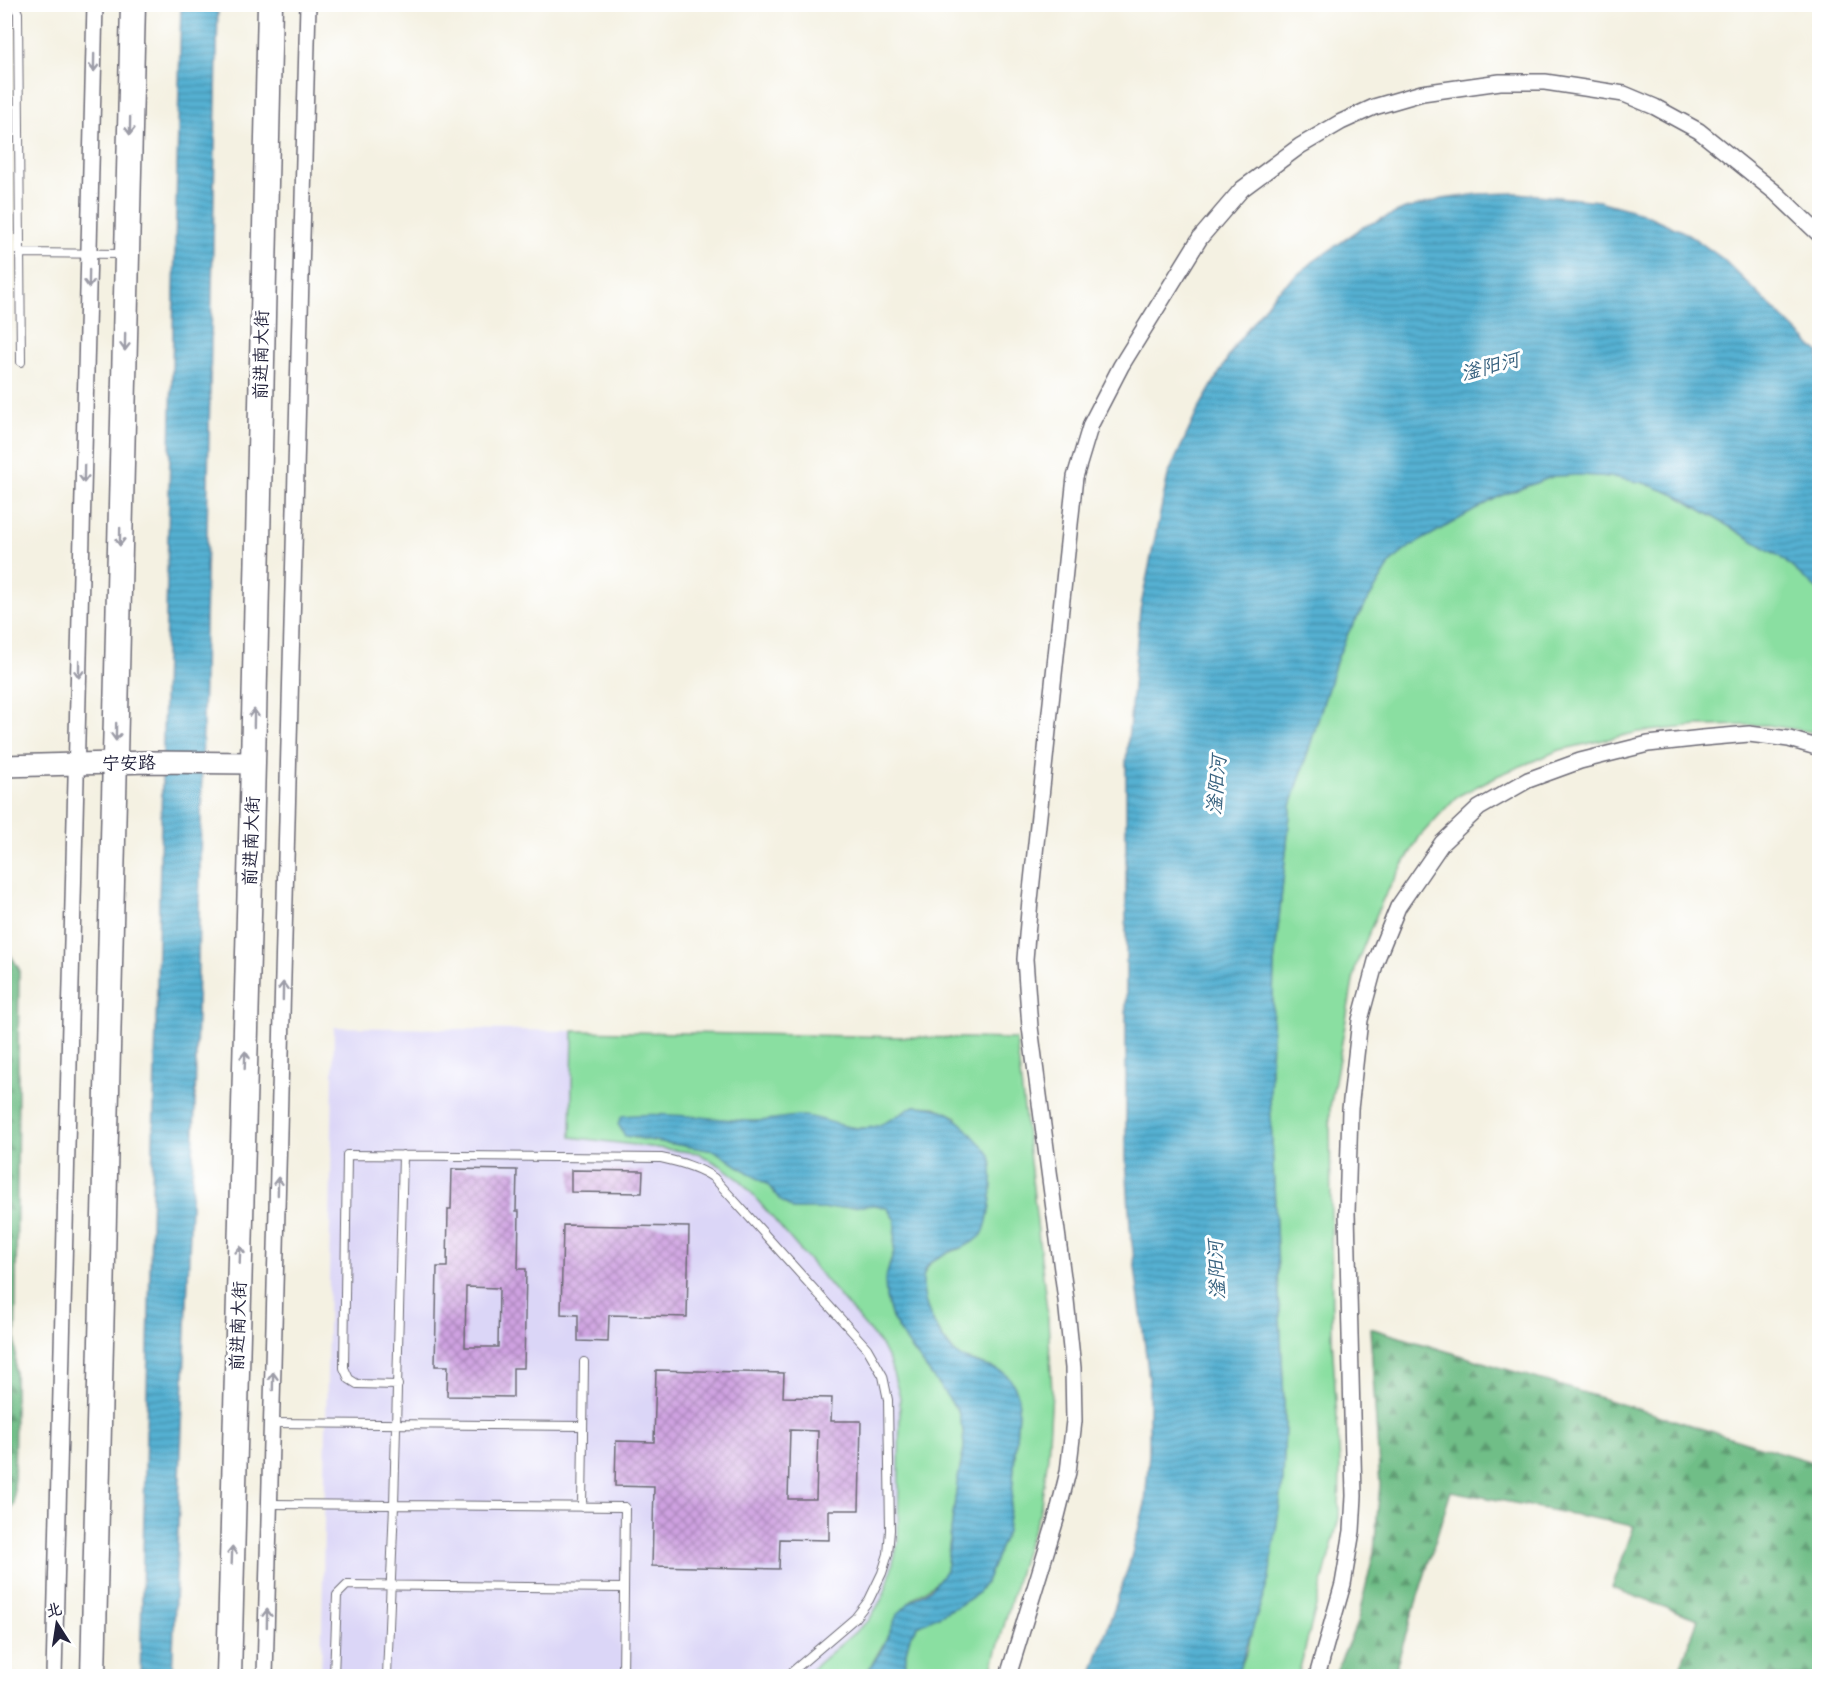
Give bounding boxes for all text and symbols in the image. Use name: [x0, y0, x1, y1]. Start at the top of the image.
one-way arrow: [88, 52, 100, 72]
one-way arrow: [124, 115, 136, 135]
one-way arrow: [83, 268, 95, 288]
street label: 前进南大街: [247, 310, 274, 400]
one-way arrow: [119, 331, 130, 351]
water label: 滏阳河: [1457, 344, 1525, 386]
one-way arrow: [78, 463, 90, 483]
one-way arrow: [114, 526, 126, 546]
one-way arrow: [73, 658, 85, 678]
one-way arrow: [248, 709, 259, 729]
one-way arrow: [110, 721, 121, 741]
street label: 宁安路: [102, 750, 156, 775]
water label: 滏阳河: [1199, 751, 1232, 816]
street label: 前进南大街: [236, 796, 265, 886]
one-way arrow: [277, 982, 288, 1002]
one-way arrow: [239, 1051, 251, 1071]
one-way arrow: [272, 1177, 283, 1197]
water label: 滏阳河: [1200, 1236, 1231, 1301]
one-way arrow: [234, 1246, 246, 1266]
street label: 前进南大街: [223, 1281, 252, 1371]
one-way arrow: [267, 1372, 278, 1392]
one-way arrow: [226, 1546, 238, 1566]
north arrow: [27, 1594, 87, 1654]
text: 北: [44, 1597, 64, 1622]
one-way arrow: [261, 1609, 272, 1629]

